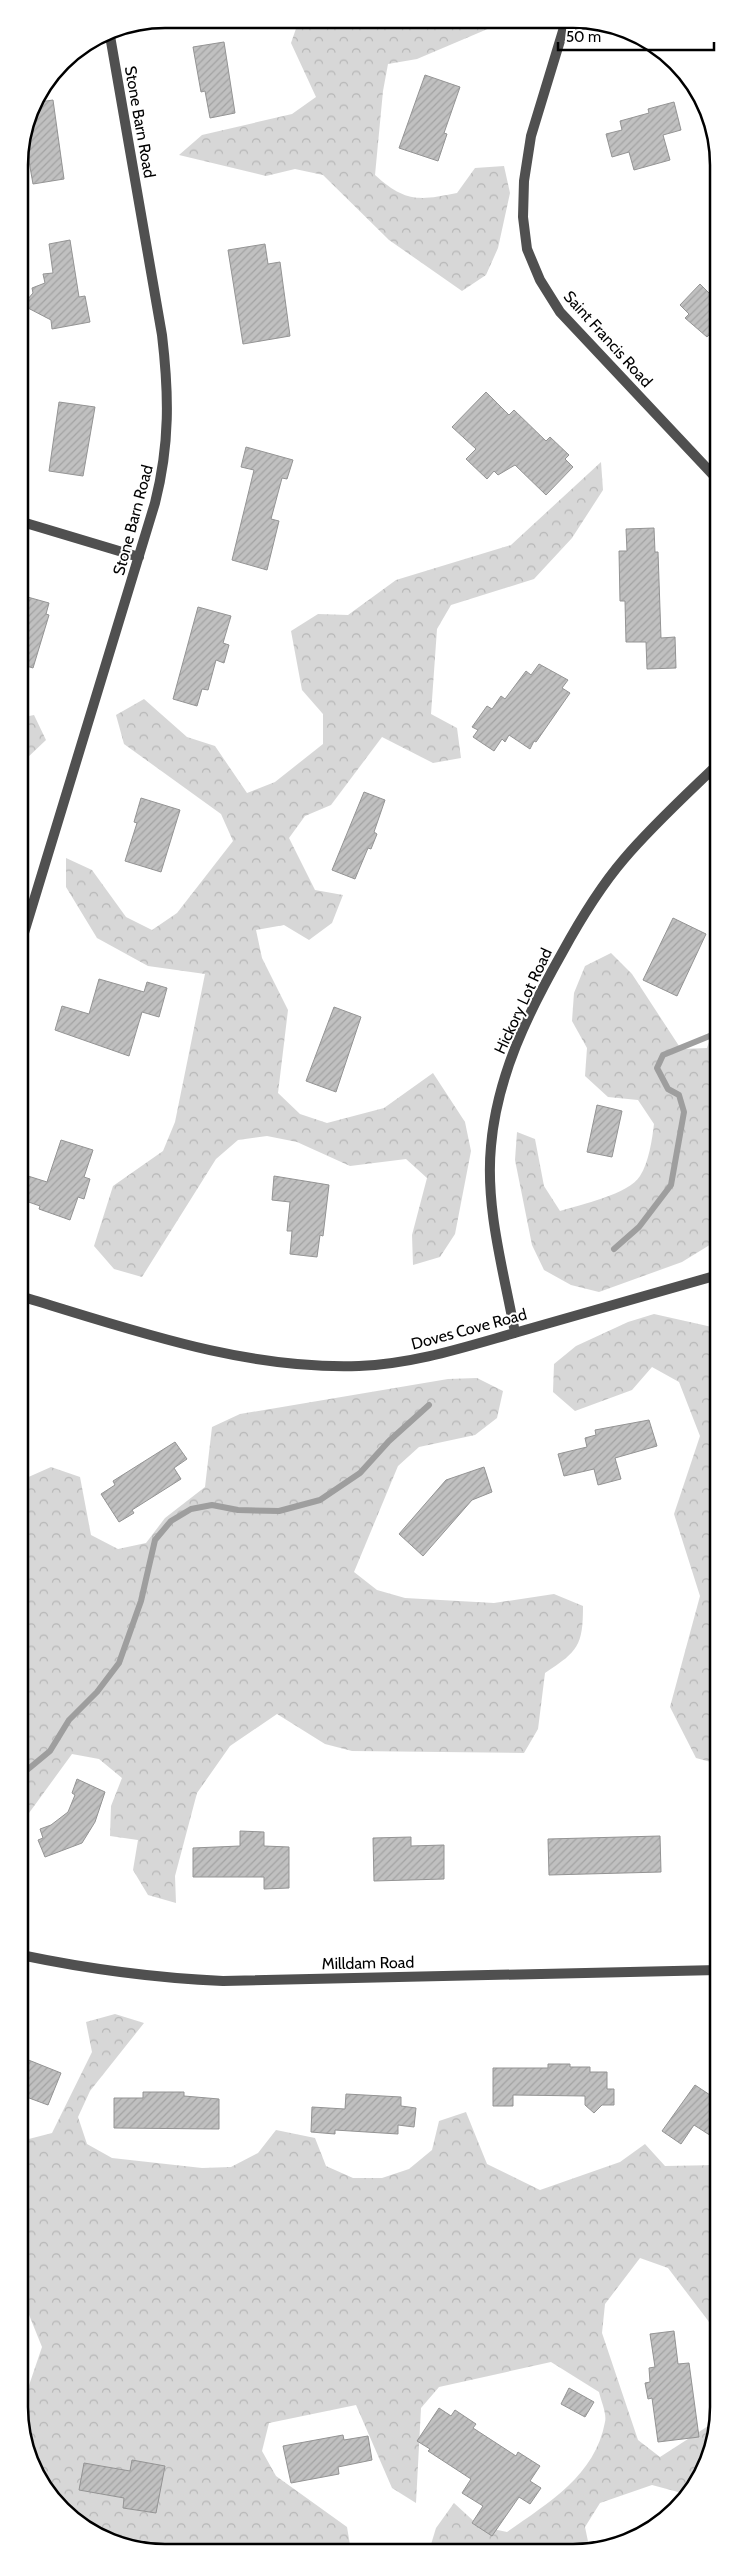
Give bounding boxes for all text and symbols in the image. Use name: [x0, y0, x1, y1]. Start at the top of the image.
scale bar: [558, 20, 714, 52]
text: 50 m: [566, 28, 601, 46]
street label: Stone Barn Road: [121, 64, 159, 180]
street label: Saint Francis Road: [560, 287, 656, 391]
street label: Stone Barn Road: [109, 463, 157, 577]
street label: Hickory Lot Road: [490, 945, 556, 1057]
street label: Doves Cove Road: [409, 1304, 529, 1354]
street label: Milldam Road: [322, 1953, 414, 1973]

